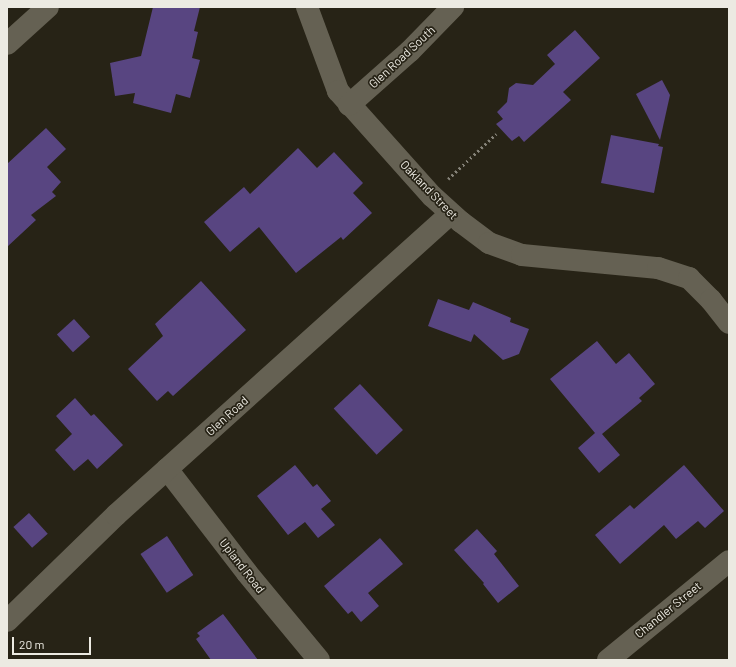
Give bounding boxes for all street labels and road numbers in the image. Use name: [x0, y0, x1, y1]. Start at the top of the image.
street label: Glen Road South: [366, 23, 438, 91]
street label: Oakland Street: [397, 157, 461, 223]
street label: Glen Road: [203, 393, 251, 439]
street label: Upland Road: [216, 536, 268, 596]
street label: Chandler Street: [632, 579, 704, 641]

